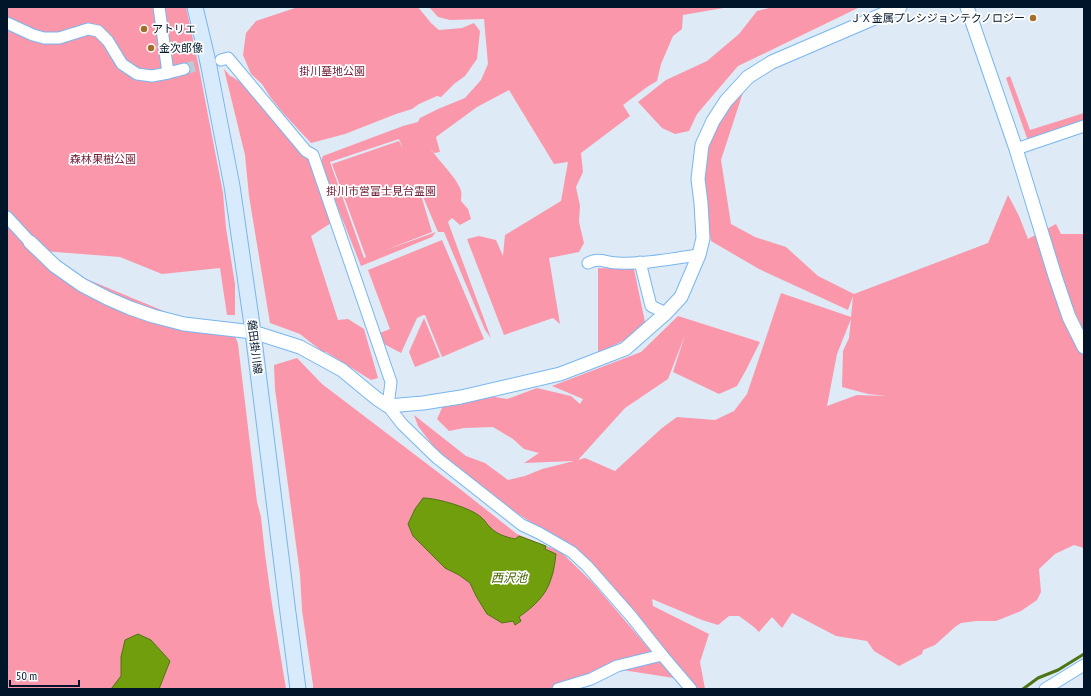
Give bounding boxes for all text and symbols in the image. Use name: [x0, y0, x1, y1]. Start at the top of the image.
place label: ＪＸ金属プレシジョンテクノロジー: [850, 11, 1025, 25]
marker: ＪＸ金属プレシジョンテクノロジー: [1028, 13, 1038, 23]
place label: アトリエ: [152, 22, 196, 36]
marker: アトリエ: [139, 24, 149, 34]
place label: 金次郎像: [159, 41, 203, 55]
marker: 金次郎像: [146, 43, 156, 53]
park label: 掛川墓地公園: [299, 64, 365, 78]
park label: 森林果樹公園: [70, 152, 136, 166]
park label: 掛川市営富士見台霊園: [326, 184, 436, 198]
street label: 磐田掛川線: [245, 319, 265, 375]
water label: 西沢池: [491, 570, 528, 585]
scale bar: [10, 662, 79, 688]
text: 50 m: [16, 668, 37, 683]

